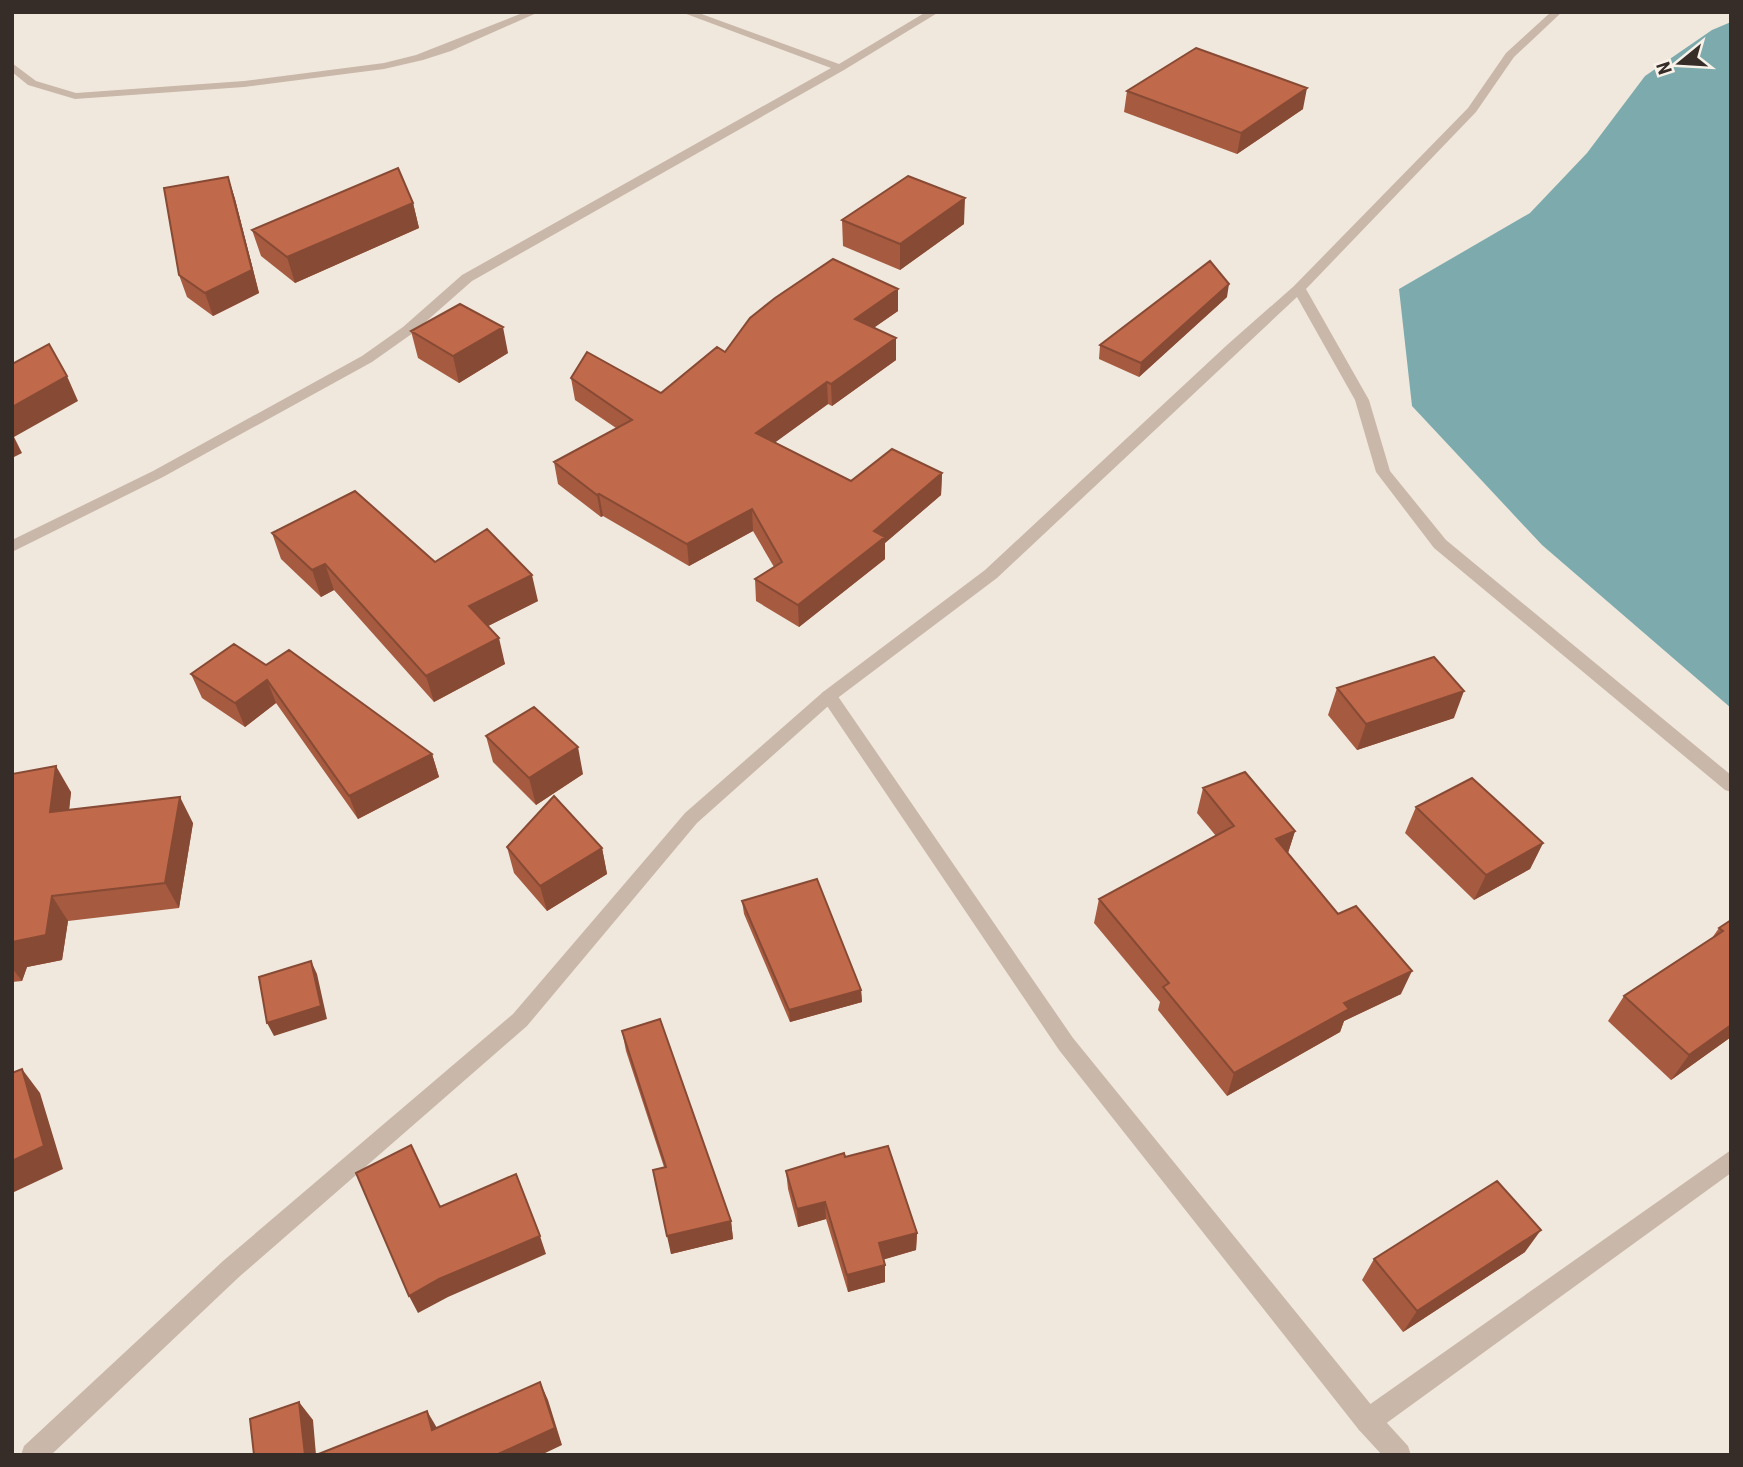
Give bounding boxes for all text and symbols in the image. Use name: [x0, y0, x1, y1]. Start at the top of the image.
north arrow: [1645, 28, 1715, 98]
text: N: [1652, 59, 1677, 77]

